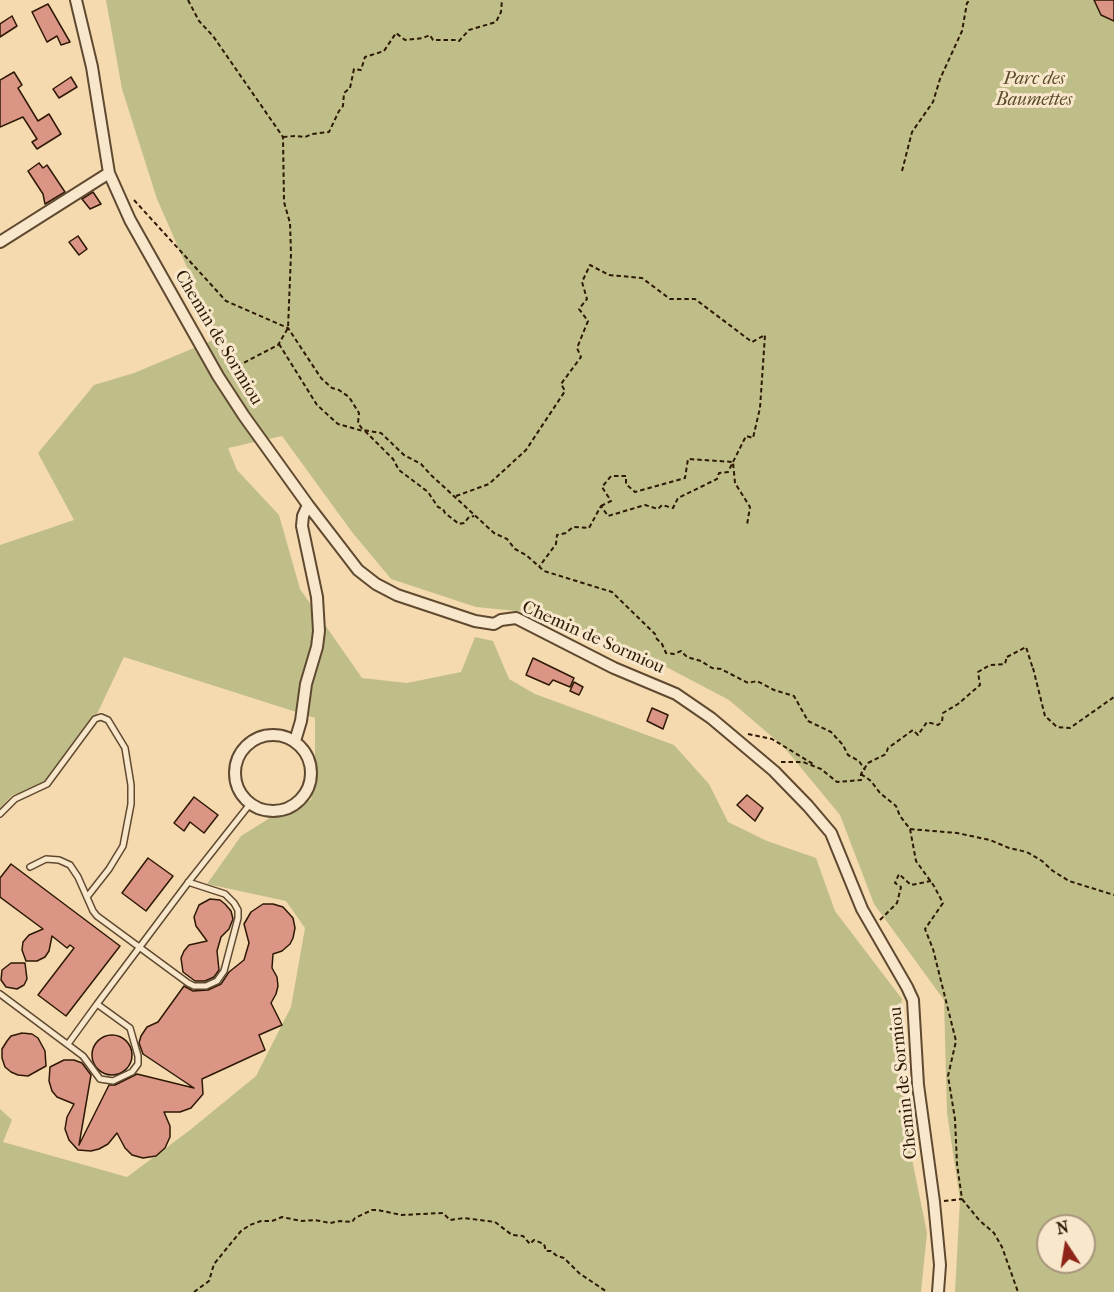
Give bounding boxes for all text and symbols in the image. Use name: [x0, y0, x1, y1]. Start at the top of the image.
park label: Parc des Baumettes: [996, 69, 1072, 112]
street label: Chemin de Sormiou: [169, 267, 267, 409]
street label: Chemin de Sormiou: [519, 597, 667, 679]
street label: Chemin de Sormiou: [885, 1006, 923, 1160]
north arrow: [1036, 1214, 1096, 1274]
text: N: [1055, 1217, 1070, 1238]

